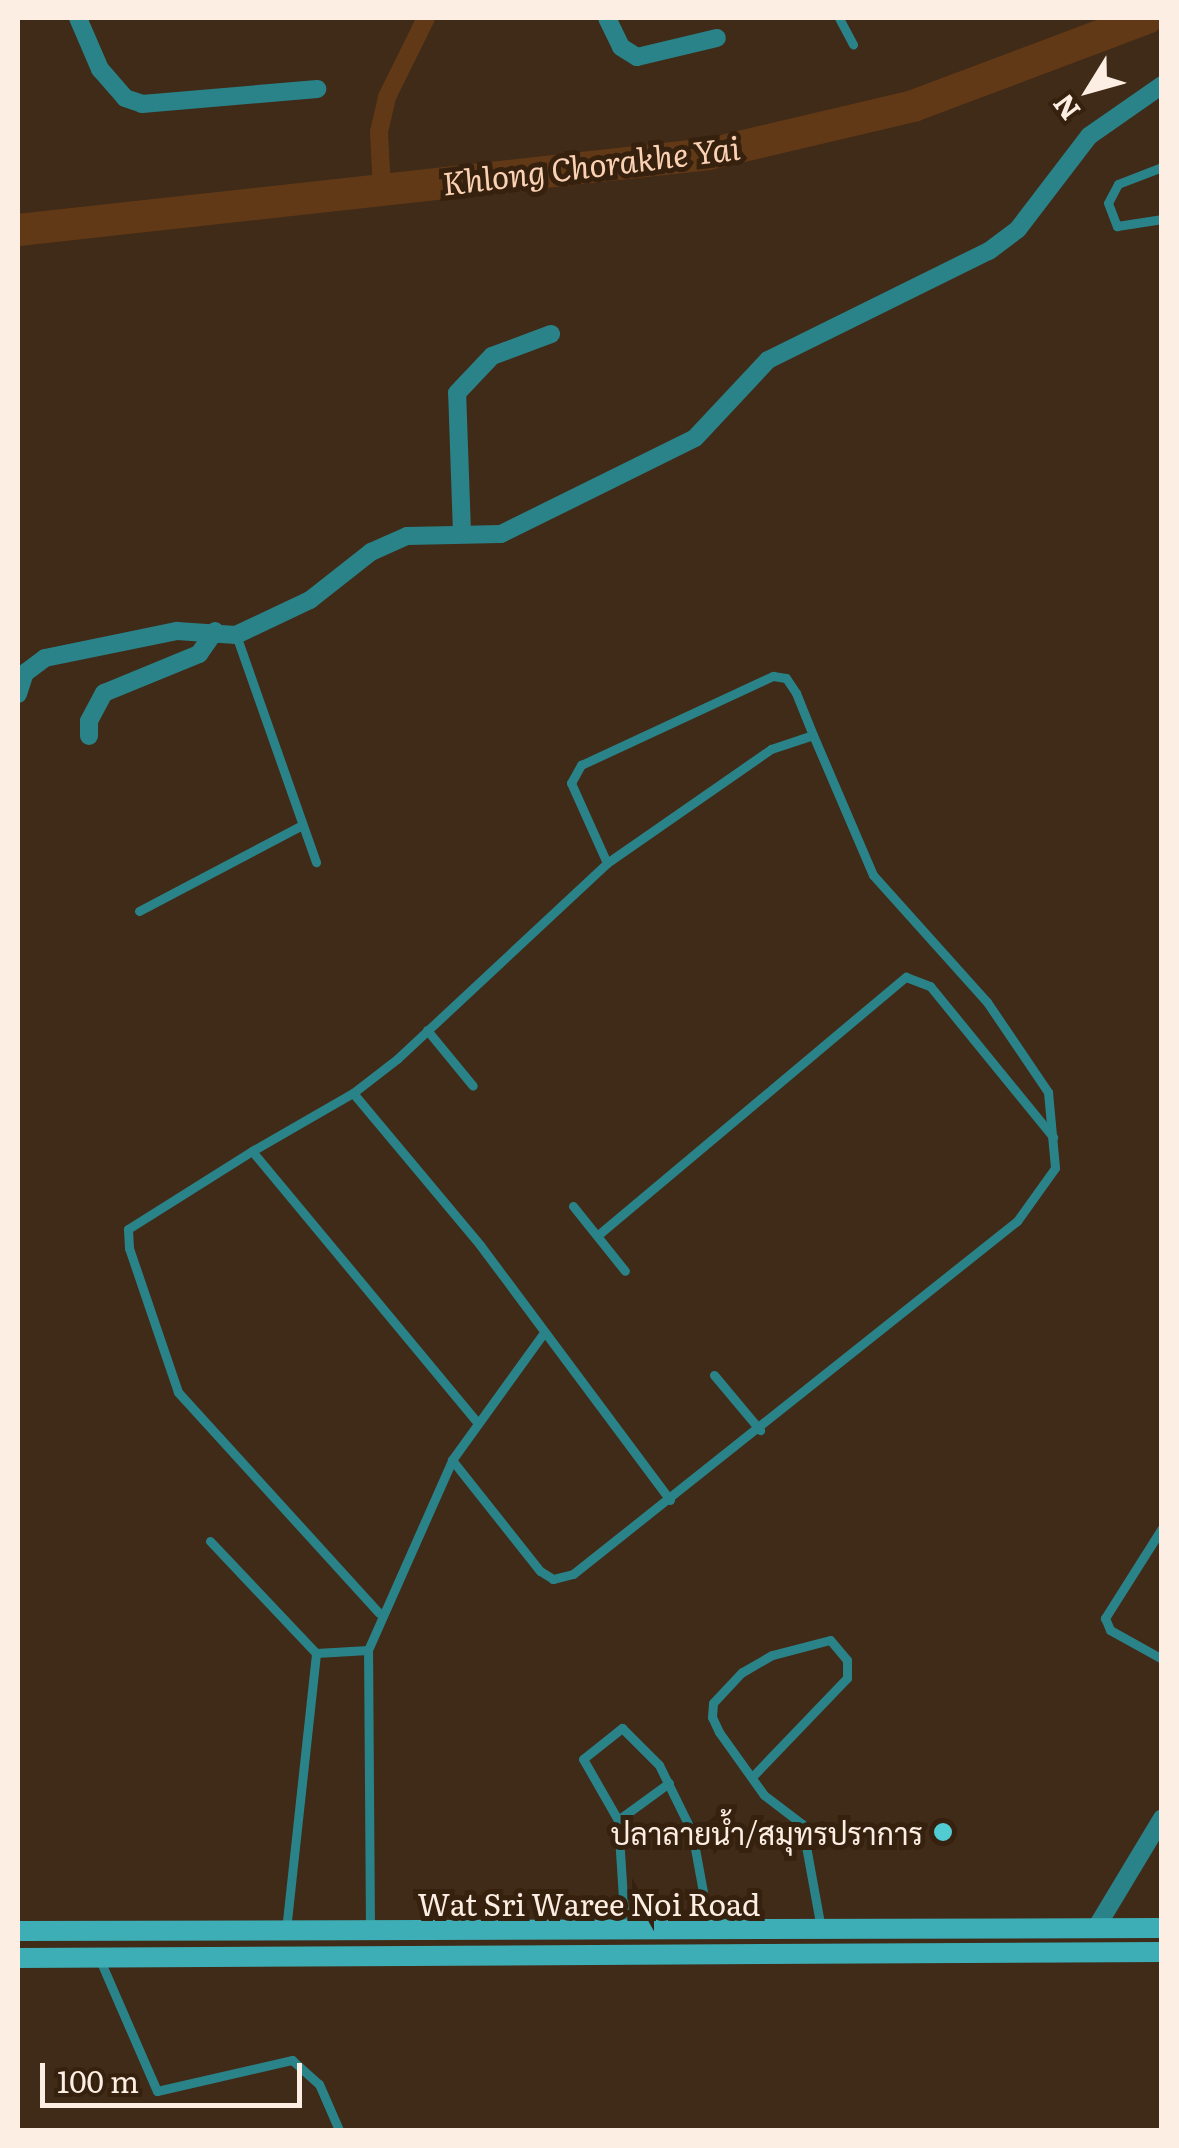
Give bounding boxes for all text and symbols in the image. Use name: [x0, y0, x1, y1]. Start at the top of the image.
north arrow: [1039, 40, 1139, 140]
text: N: [1041, 86, 1089, 130]
water label: Khlong Chorakhe Yai: [440, 127, 742, 201]
place label: ปลาลายน้ำ/สมุทรปราการ: [611, 1814, 923, 1850]
marker: ปลาลายน้ำ/สมุทรปราการ: [932, 1821, 954, 1843]
street label: Wat Sri Waree Noi Road: [418, 1885, 760, 1921]
scale bar: [45, 2043, 308, 2105]
text: 100 m: [57, 2058, 139, 2102]

